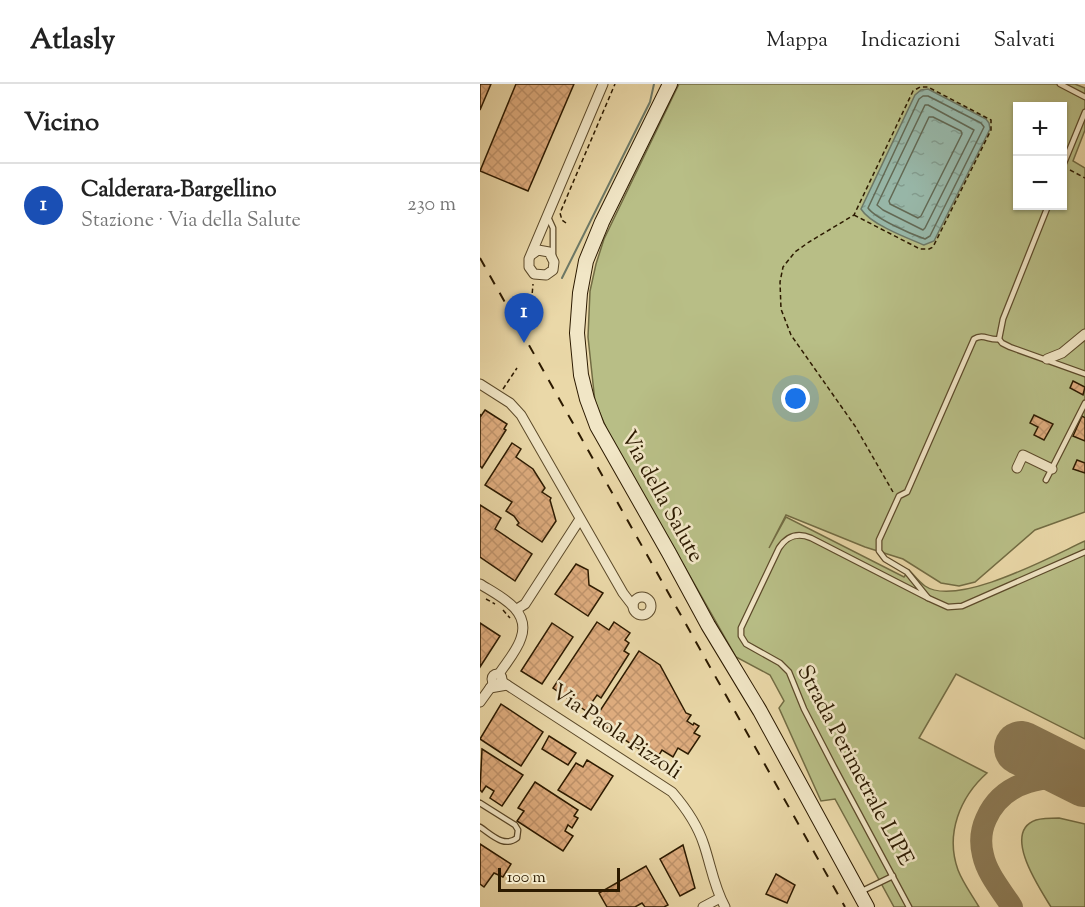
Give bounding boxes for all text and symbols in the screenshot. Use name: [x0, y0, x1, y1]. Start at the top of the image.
text: Atlasly: [30, 21, 115, 61]
text: Mappa: [766, 26, 828, 56]
text: Indicazioni: [861, 26, 961, 56]
text: Salvati: [994, 26, 1055, 56]
map controls: [1013, 102, 1067, 210]
button: +: [1013, 102, 1067, 156]
text: Vicino: [24, 105, 99, 142]
button: −: [1013, 156, 1067, 210]
text: Calderara-Bargellino: [81, 175, 277, 207]
text: 1: [40, 191, 47, 220]
text: 230 m: [407, 191, 456, 220]
text: Stazione · Via della Salute: [81, 207, 301, 236]
pin: 1: [504, 294, 543, 343]
your location: [781, 384, 810, 413]
street label: Via della Salute: [611, 425, 711, 569]
street label: Strada Perimetrale LIPE: [787, 660, 921, 872]
street label: Via Paola Pizzoli: [544, 677, 688, 789]
scale bar: [498, 865, 620, 892]
text: 100 m: [507, 867, 546, 890]

